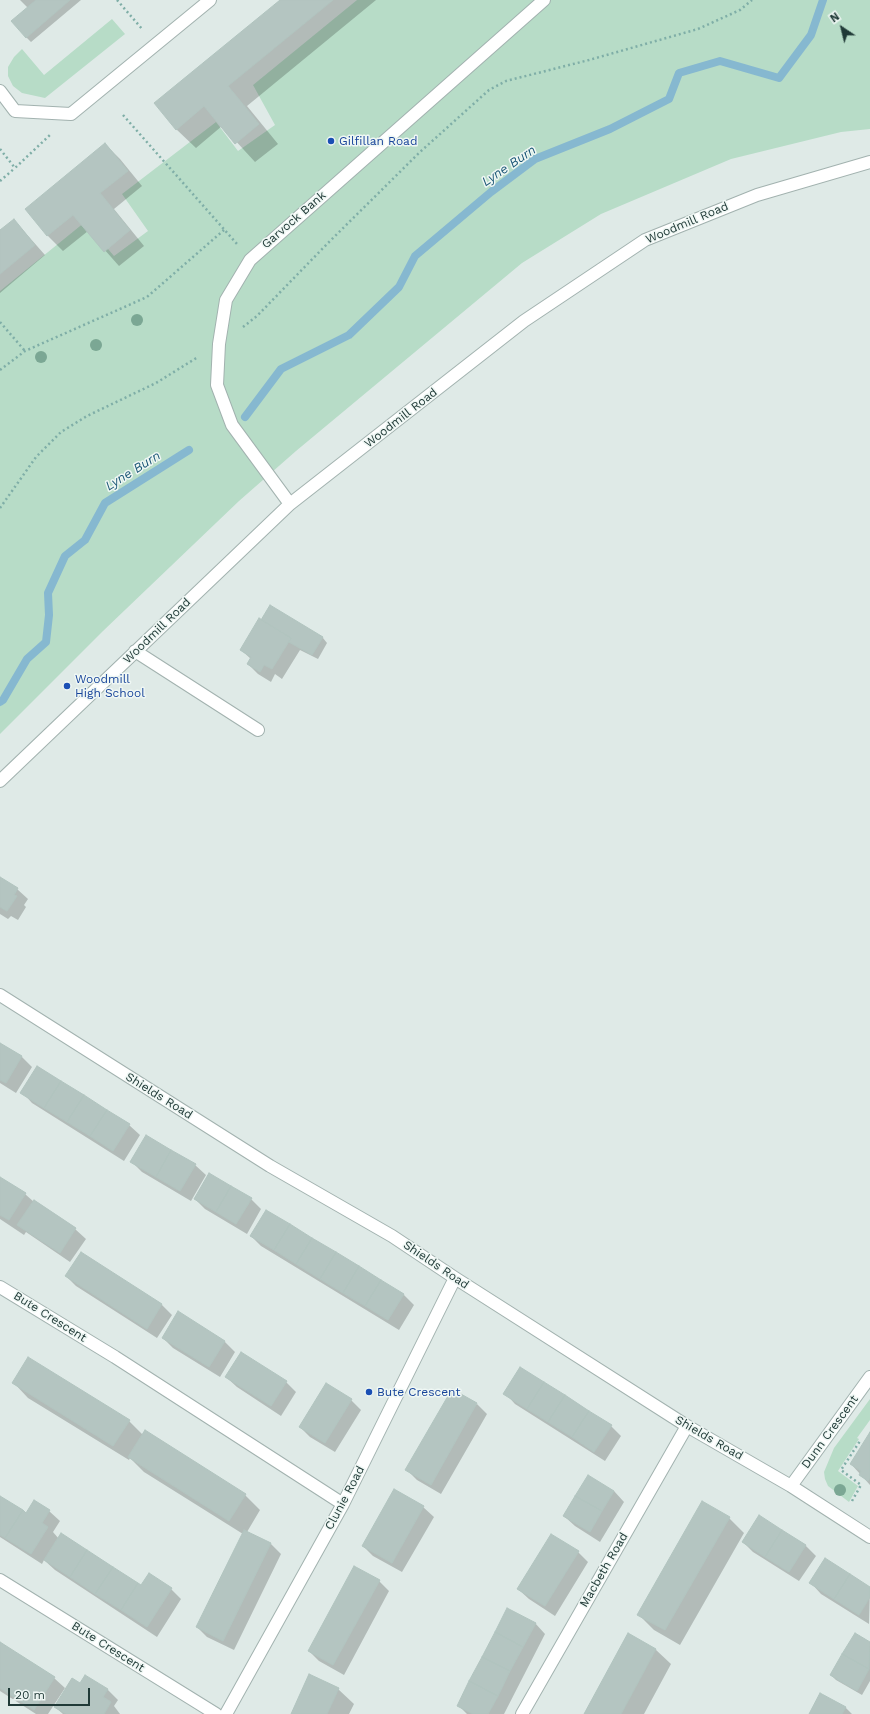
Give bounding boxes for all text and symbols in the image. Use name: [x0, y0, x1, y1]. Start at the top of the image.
north arrow: [822, 8, 862, 48]
text: N: [828, 10, 842, 25]
place label: Gilfillan Road: [339, 134, 417, 148]
marker: Gilfillan Road: [326, 136, 336, 146]
water label: Lyne Burn: [479, 142, 539, 190]
street label: Garvock Bank: [259, 188, 329, 252]
street label: Woodmill Road: [643, 199, 731, 247]
street label: Woodmill Road: [362, 385, 440, 451]
water label: Lyne Burn: [103, 448, 163, 494]
street label: Woodmill Road: [120, 595, 194, 667]
place label: Woodmill High School: [75, 672, 145, 700]
marker: Woodmill High School: [62, 681, 72, 691]
street label: Shields Road: [123, 1070, 195, 1122]
street label: Shields Road: [400, 1238, 472, 1292]
street label: Bute Crescent: [11, 1289, 89, 1345]
place label: Bute Crescent: [377, 1385, 460, 1399]
marker: Bute Crescent: [364, 1387, 374, 1397]
street label: Dunn Crescent: [799, 1392, 861, 1472]
street label: Shields Road: [672, 1413, 746, 1463]
street label: Clunie Road: [322, 1464, 368, 1532]
street label: Macbeth Road: [577, 1530, 631, 1610]
street label: Bute Crescent: [69, 1619, 147, 1675]
scale bar: [10, 1680, 92, 1706]
text: 20 m: [15, 1688, 45, 1702]

